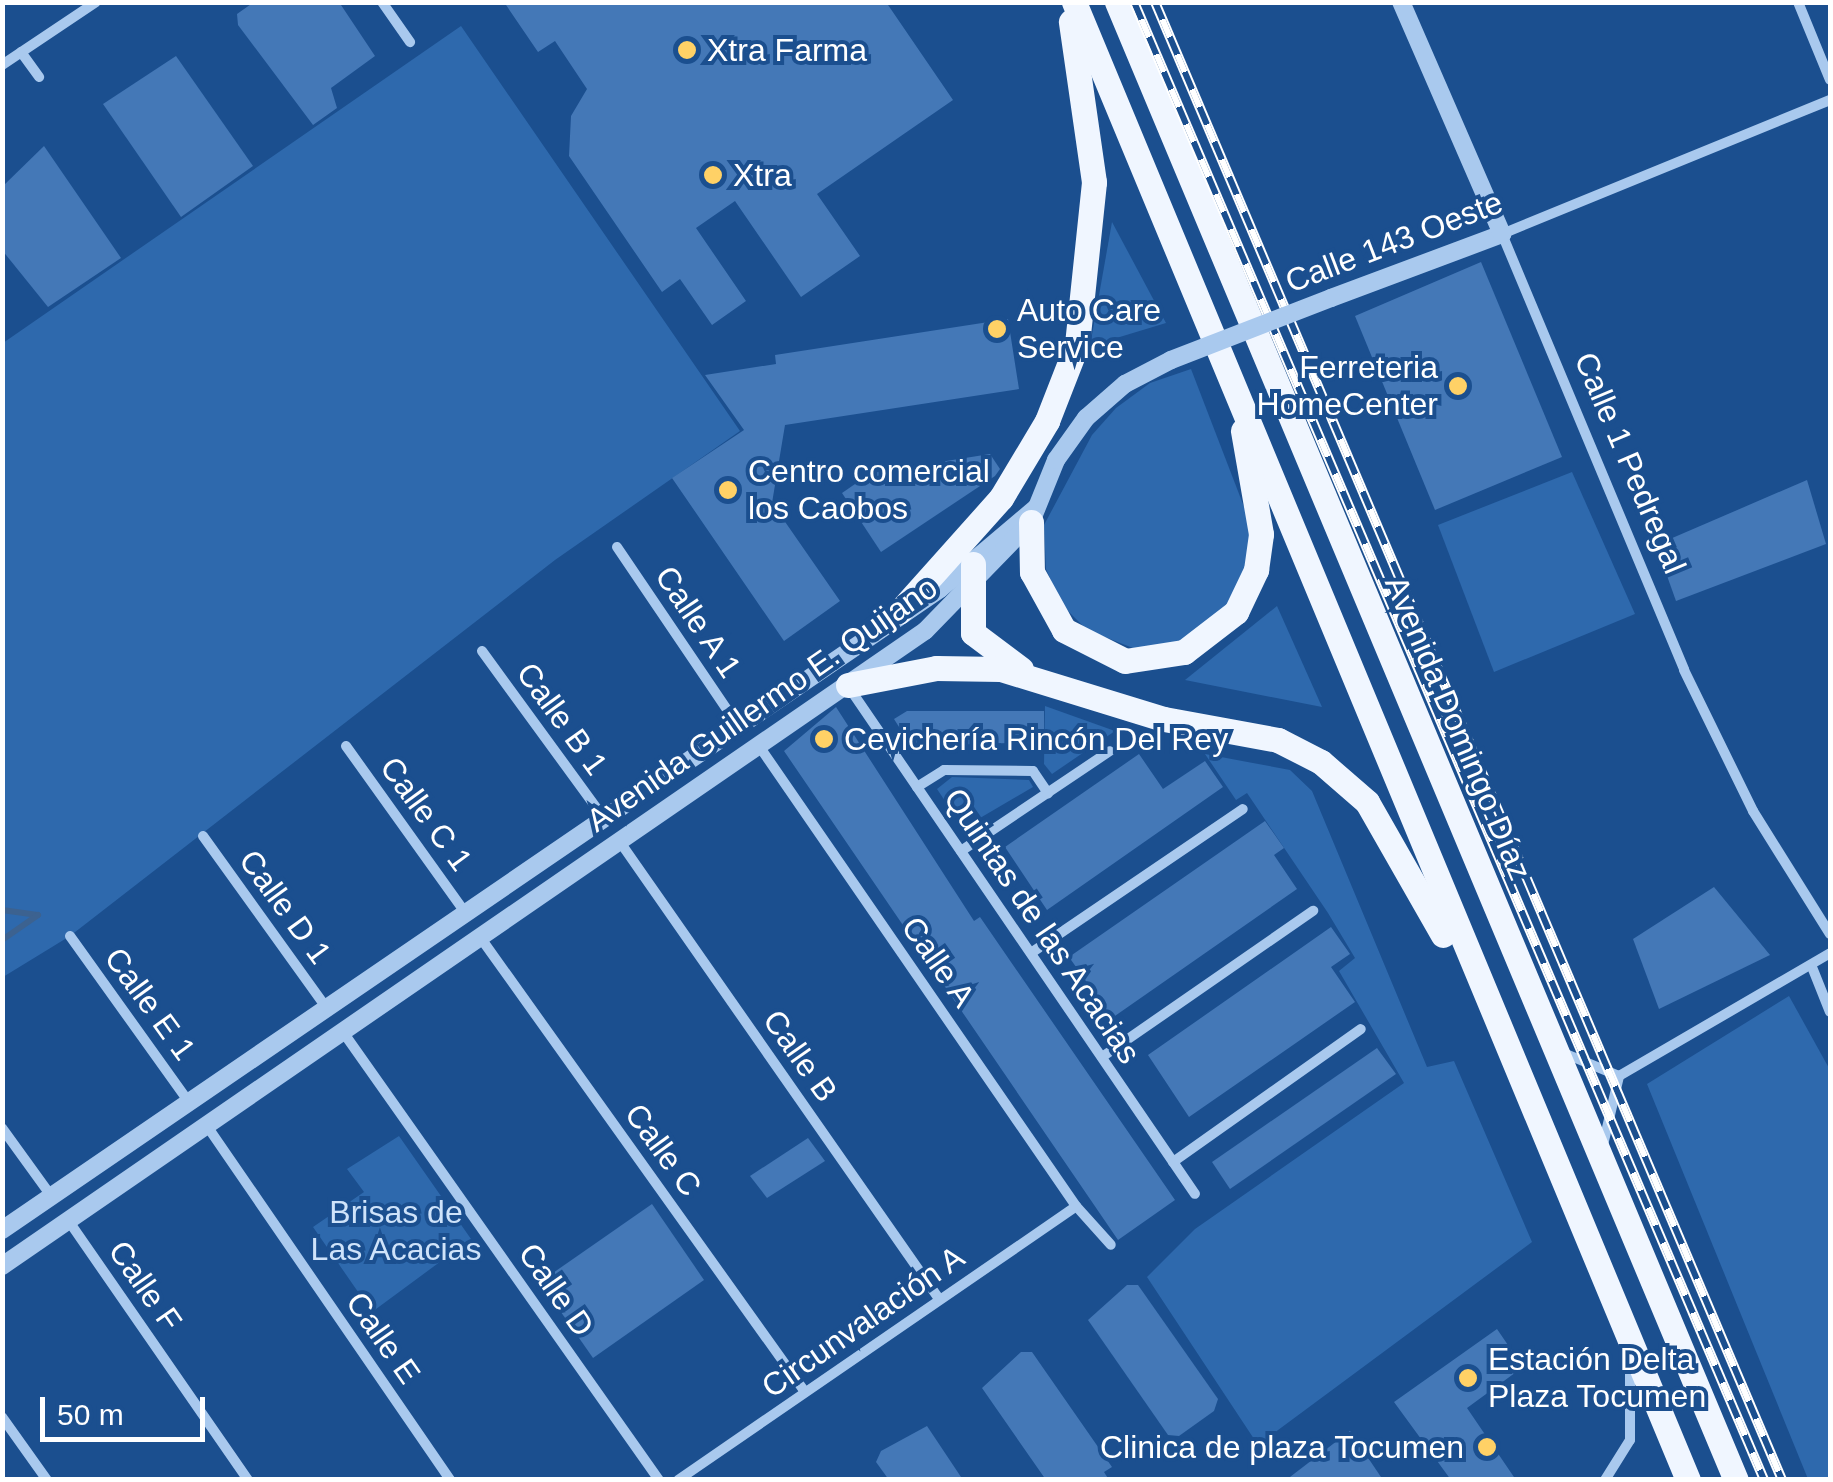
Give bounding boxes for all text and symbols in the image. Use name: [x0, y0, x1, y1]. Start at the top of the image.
place label: Xtra Farma: [707, 31, 867, 69]
marker: Xtra Farma: [676, 39, 698, 61]
place label: Xtra: [733, 156, 792, 194]
marker: Xtra: [702, 164, 724, 186]
street label: Calle 143 Oeste: [1280, 183, 1508, 301]
place label: Auto Care Service: [1017, 292, 1161, 367]
marker: Auto Care Service: [986, 318, 1008, 340]
street label: Calle 1 Pedregal: [1566, 347, 1694, 579]
place label: Ferreteria HomeCenter: [1257, 349, 1438, 424]
marker: Ferreteria HomeCenter: [1447, 375, 1469, 397]
place label: Centro comercial los Caobos: [748, 453, 990, 528]
marker: Centro comercial los Caobos: [717, 479, 739, 501]
street label: Calle A 1: [646, 557, 750, 687]
street label: Avenida Guillermo E. Quijano: [579, 568, 945, 840]
street label: Avenida Domingo Díaz: [1376, 570, 1540, 886]
street label: Calle B 1: [508, 655, 616, 783]
place label: Cevichería Rincón Del Rey: [844, 720, 1228, 758]
marker: Cevichería Rincón Del Rey: [813, 728, 835, 750]
street label: Calle C 1: [372, 749, 480, 879]
street label: Quintas de las Acacias: [935, 780, 1149, 1072]
street label: Calle D 1: [231, 842, 339, 972]
street label: Calle A: [893, 909, 983, 1015]
street label: Calle E 1: [96, 940, 204, 1068]
street label: Calle B: [755, 1003, 845, 1109]
street label: Calle C: [617, 1096, 709, 1204]
park label: Brisas de Las Acacias: [310, 1194, 482, 1269]
street label: Calle F: [100, 1233, 190, 1339]
street label: Calle D: [510, 1236, 602, 1344]
street label: Circunvalación A: [754, 1237, 972, 1407]
street label: Calle E: [338, 1285, 428, 1391]
place label: Estación Delta Plaza Tocumen: [1488, 1341, 1707, 1416]
marker: Estación Delta Plaza Tocumen: [1457, 1367, 1479, 1389]
scale bar: [45, 1377, 210, 1439]
text: 50 m: [57, 1398, 124, 1431]
place label: Clinica de plaza Tocumen: [1099, 1428, 1464, 1466]
marker: Clinica de plaza Tocumen: [1474, 1434, 1500, 1460]

